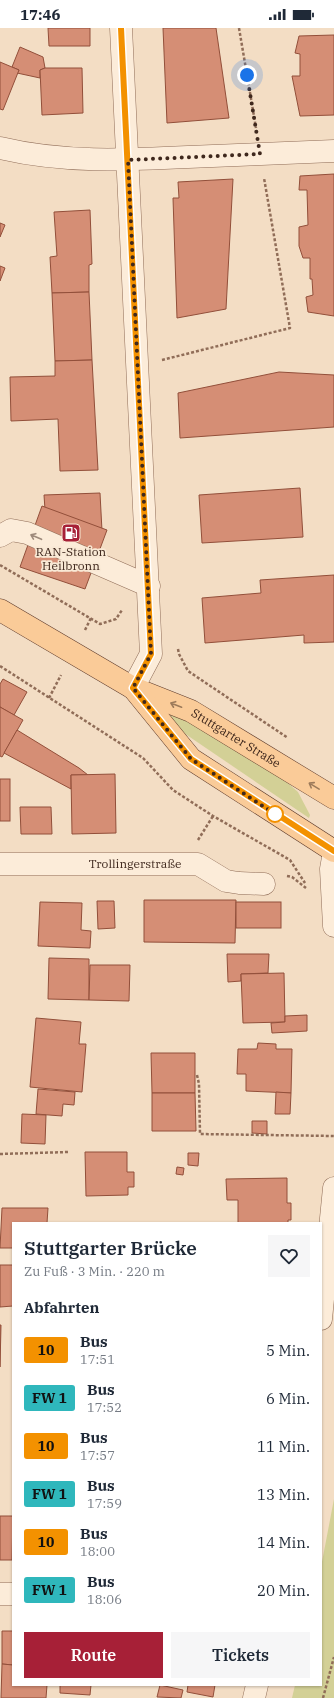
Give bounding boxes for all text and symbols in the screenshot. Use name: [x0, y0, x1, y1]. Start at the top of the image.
text: 17:46: [20, 5, 61, 24]
your location: [237, 65, 257, 85]
fuel station icon: RAN-Station Heilbronn: [60, 522, 82, 544]
one-way arrow: [31, 533, 43, 540]
place label: RAN-Station Heilbronn: [36, 544, 107, 573]
one-way arrow: [170, 700, 182, 708]
street label: Stuttgarter Straße: [189, 705, 283, 771]
one-way arrow: [308, 781, 320, 789]
unlabelled marker: [266, 805, 284, 823]
street label: Trollingerstraße: [89, 856, 181, 871]
button: heart: [268, 1235, 310, 1277]
text: Stuttgarter Brücke: [24, 1236, 197, 1260]
text: Zu Fuß · 3 Min. · 220 m: [24, 1263, 165, 1280]
text: Abfahrten: [24, 1298, 99, 1317]
text: Bus: [80, 1332, 108, 1351]
text: 10: [38, 1341, 54, 1359]
text: 5 Min.: [266, 1341, 310, 1360]
text: 17:51: [80, 1351, 115, 1368]
text: Bus: [87, 1380, 115, 1399]
text: FW 1: [32, 1389, 67, 1407]
text: 6 Min.: [266, 1389, 310, 1408]
text: 17:52: [87, 1399, 122, 1416]
text: Bus: [80, 1428, 108, 1447]
text: 10: [38, 1437, 54, 1455]
text: 11 Min.: [257, 1437, 310, 1456]
text: 17:57: [80, 1447, 115, 1464]
text: Bus: [87, 1476, 115, 1495]
text: FW 1: [32, 1485, 67, 1503]
text: 13 Min.: [257, 1485, 310, 1504]
text: 17:59: [87, 1495, 122, 1512]
text: Bus: [80, 1524, 108, 1543]
text: 10: [38, 1533, 54, 1551]
text: 14 Min.: [257, 1533, 310, 1552]
text: 18:00: [80, 1543, 115, 1560]
text: Bus: [87, 1572, 115, 1591]
text: FW 1: [32, 1581, 67, 1599]
text: 20 Min.: [257, 1581, 310, 1600]
text: 18:06: [87, 1591, 122, 1608]
button: Route: [24, 1632, 163, 1678]
button: Tickets: [171, 1632, 310, 1678]

